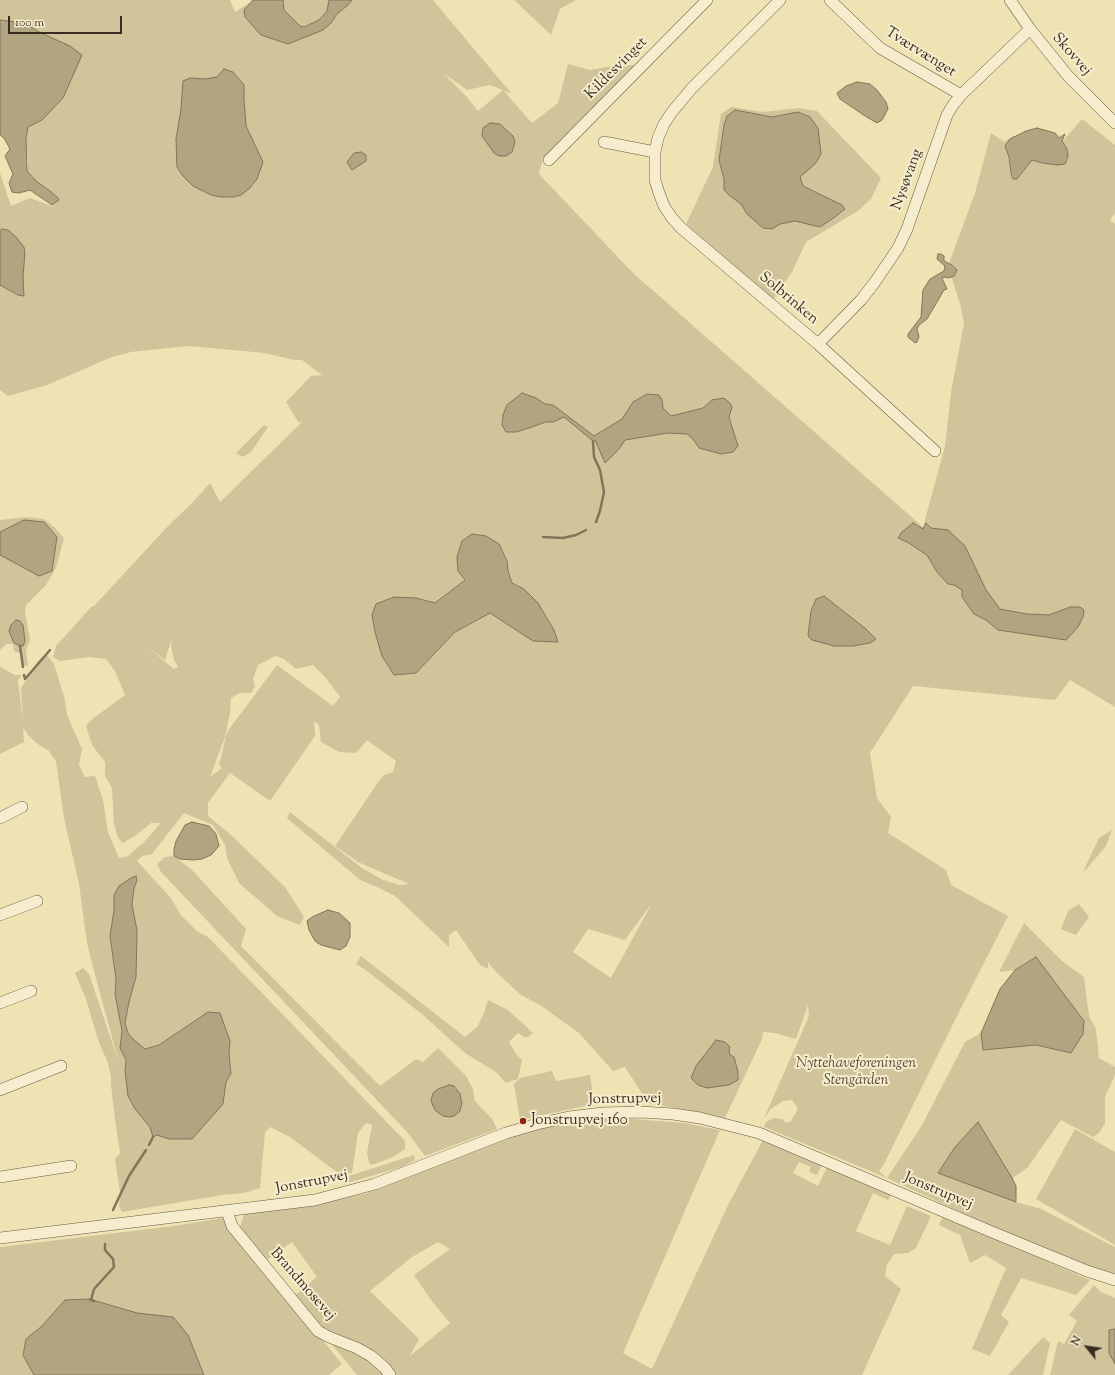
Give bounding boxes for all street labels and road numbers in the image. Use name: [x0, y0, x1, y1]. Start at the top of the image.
street label: Tværvænget: [881, 24, 959, 82]
street label: Skovvej: [1047, 30, 1095, 80]
street label: Kildesvinget: [582, 34, 652, 104]
street label: Nysøvang: [889, 147, 927, 213]
street label: Solbrinken: [755, 269, 821, 329]
street label: Jonstrupvej: [588, 1090, 662, 1110]
street label: Jonstrupvej: [274, 1167, 350, 1199]
street label: Jonstrupvej: [901, 1169, 975, 1215]
street label: Brandmosevej: [265, 1245, 339, 1325]

